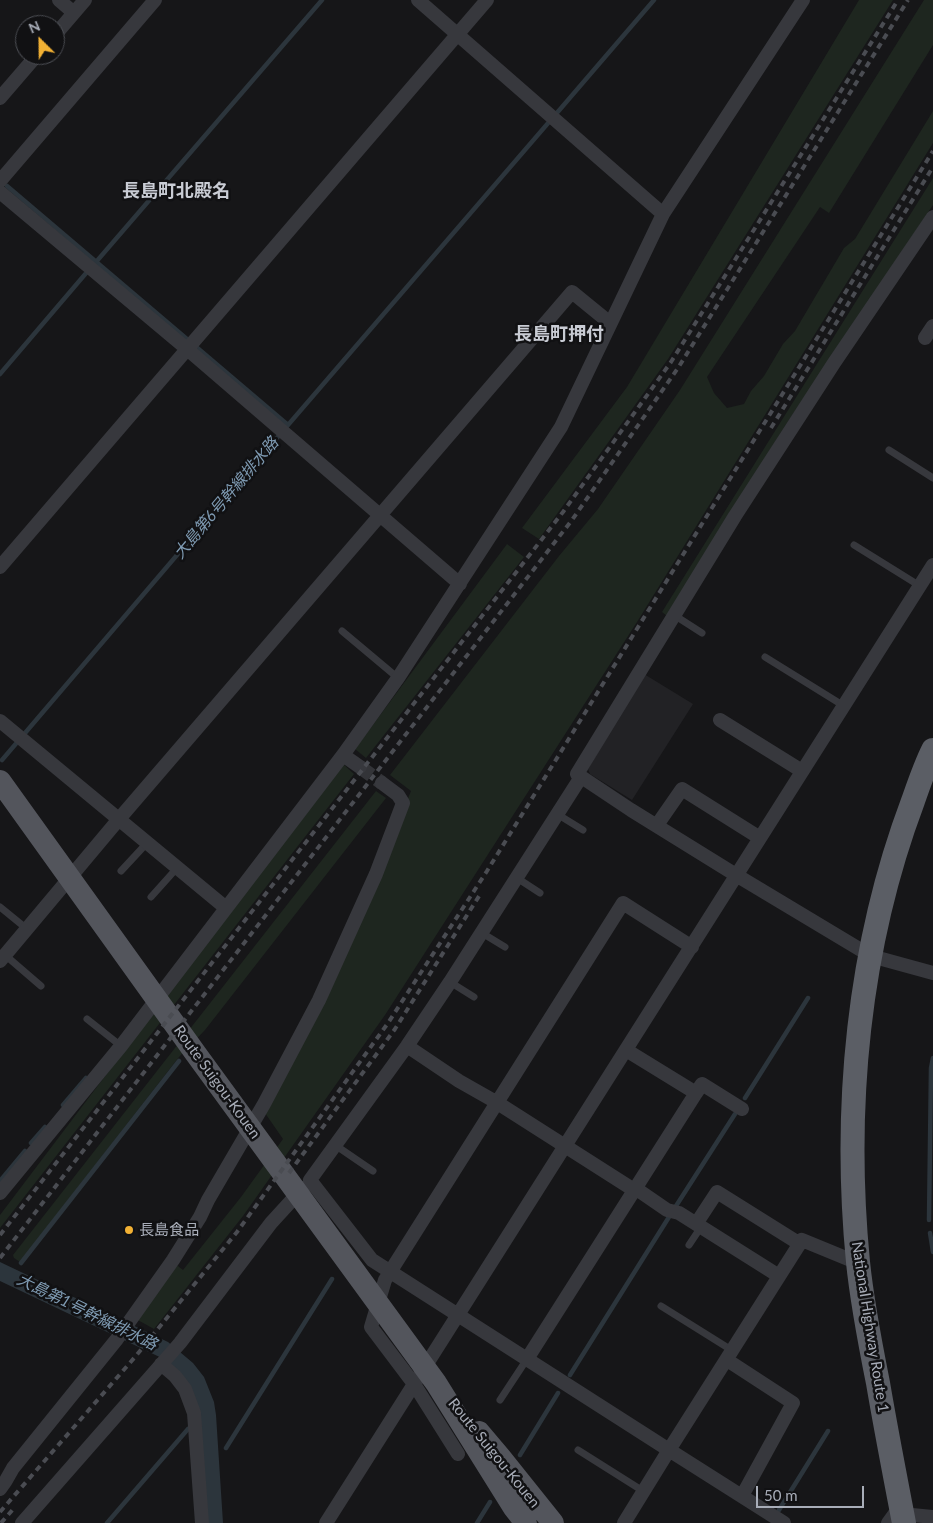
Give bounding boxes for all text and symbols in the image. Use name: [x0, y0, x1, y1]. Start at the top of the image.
north arrow: [15, 15, 65, 65]
text: N: [26, 17, 43, 37]
district label: 長島町北殿名: [122, 180, 230, 202]
district label: 長島町押付: [514, 323, 604, 345]
water label: 大島第6号幹線排水路: [170, 433, 282, 563]
street label: Route Suigou-Kouen: [170, 1022, 264, 1142]
place label: 長島食品: [139, 1221, 199, 1239]
marker: 長島食品: [123, 1224, 135, 1236]
street label: National Highway Route 1: [848, 1240, 892, 1414]
water label: 大島第1号幹線排水路: [14, 1270, 160, 1354]
street label: Route Suigou-Kouen: [444, 1395, 544, 1511]
scale bar: [758, 1476, 866, 1508]
text: 50 m: [764, 1486, 798, 1504]

